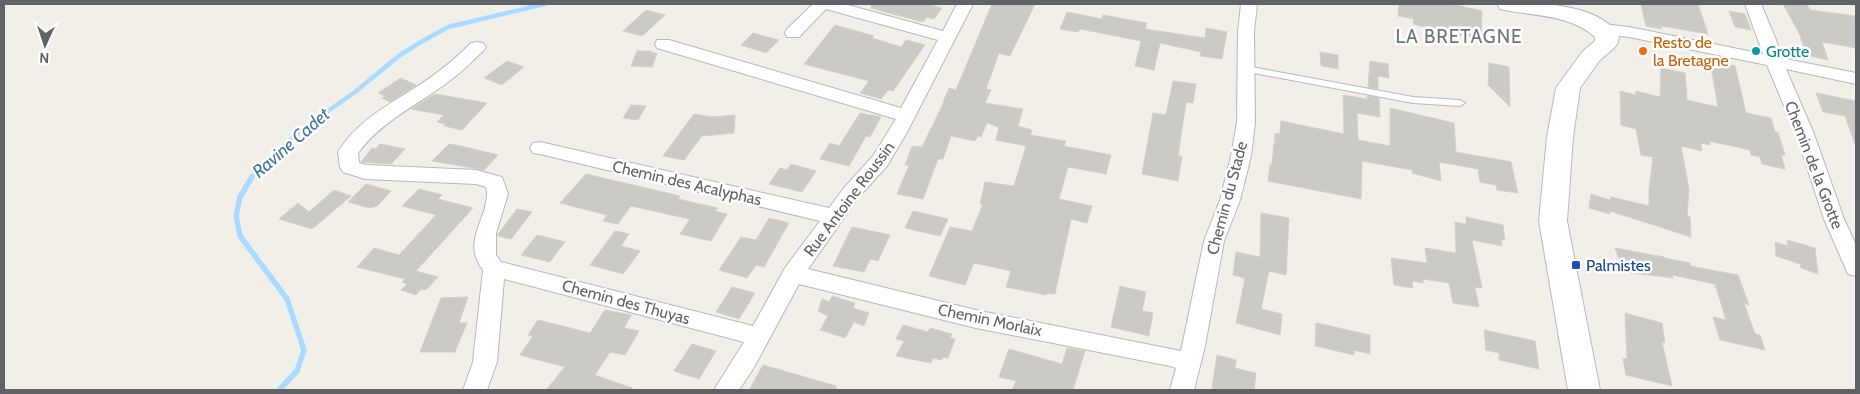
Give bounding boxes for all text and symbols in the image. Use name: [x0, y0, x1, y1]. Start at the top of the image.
north arrow: [20, 20, 70, 70]
district label: LA BRETAGNE: [1395, 25, 1523, 48]
place label: Resto de la Bretagne: [1653, 33, 1729, 70]
place label: Grotte: [1766, 42, 1809, 61]
marker: Resto de la Bretagne: [1637, 45, 1649, 57]
marker: Grotte: [1750, 45, 1762, 57]
text: N: [39, 49, 50, 67]
street label: Chemin de la Grotte: [1781, 98, 1847, 232]
water label: Ravine Cadet: [248, 103, 335, 183]
street label: Rue Antoine Roussin: [800, 138, 898, 260]
street label: Chemin du Stade: [1203, 139, 1251, 257]
street label: Chemin des Acalyphas: [611, 157, 764, 209]
place label: Palmistes: [1586, 256, 1651, 275]
marker: Palmistes: [1570, 259, 1582, 271]
street label: Chemin des Thuyas: [560, 276, 692, 328]
street label: Chemin Morlaix: [936, 300, 1044, 340]

